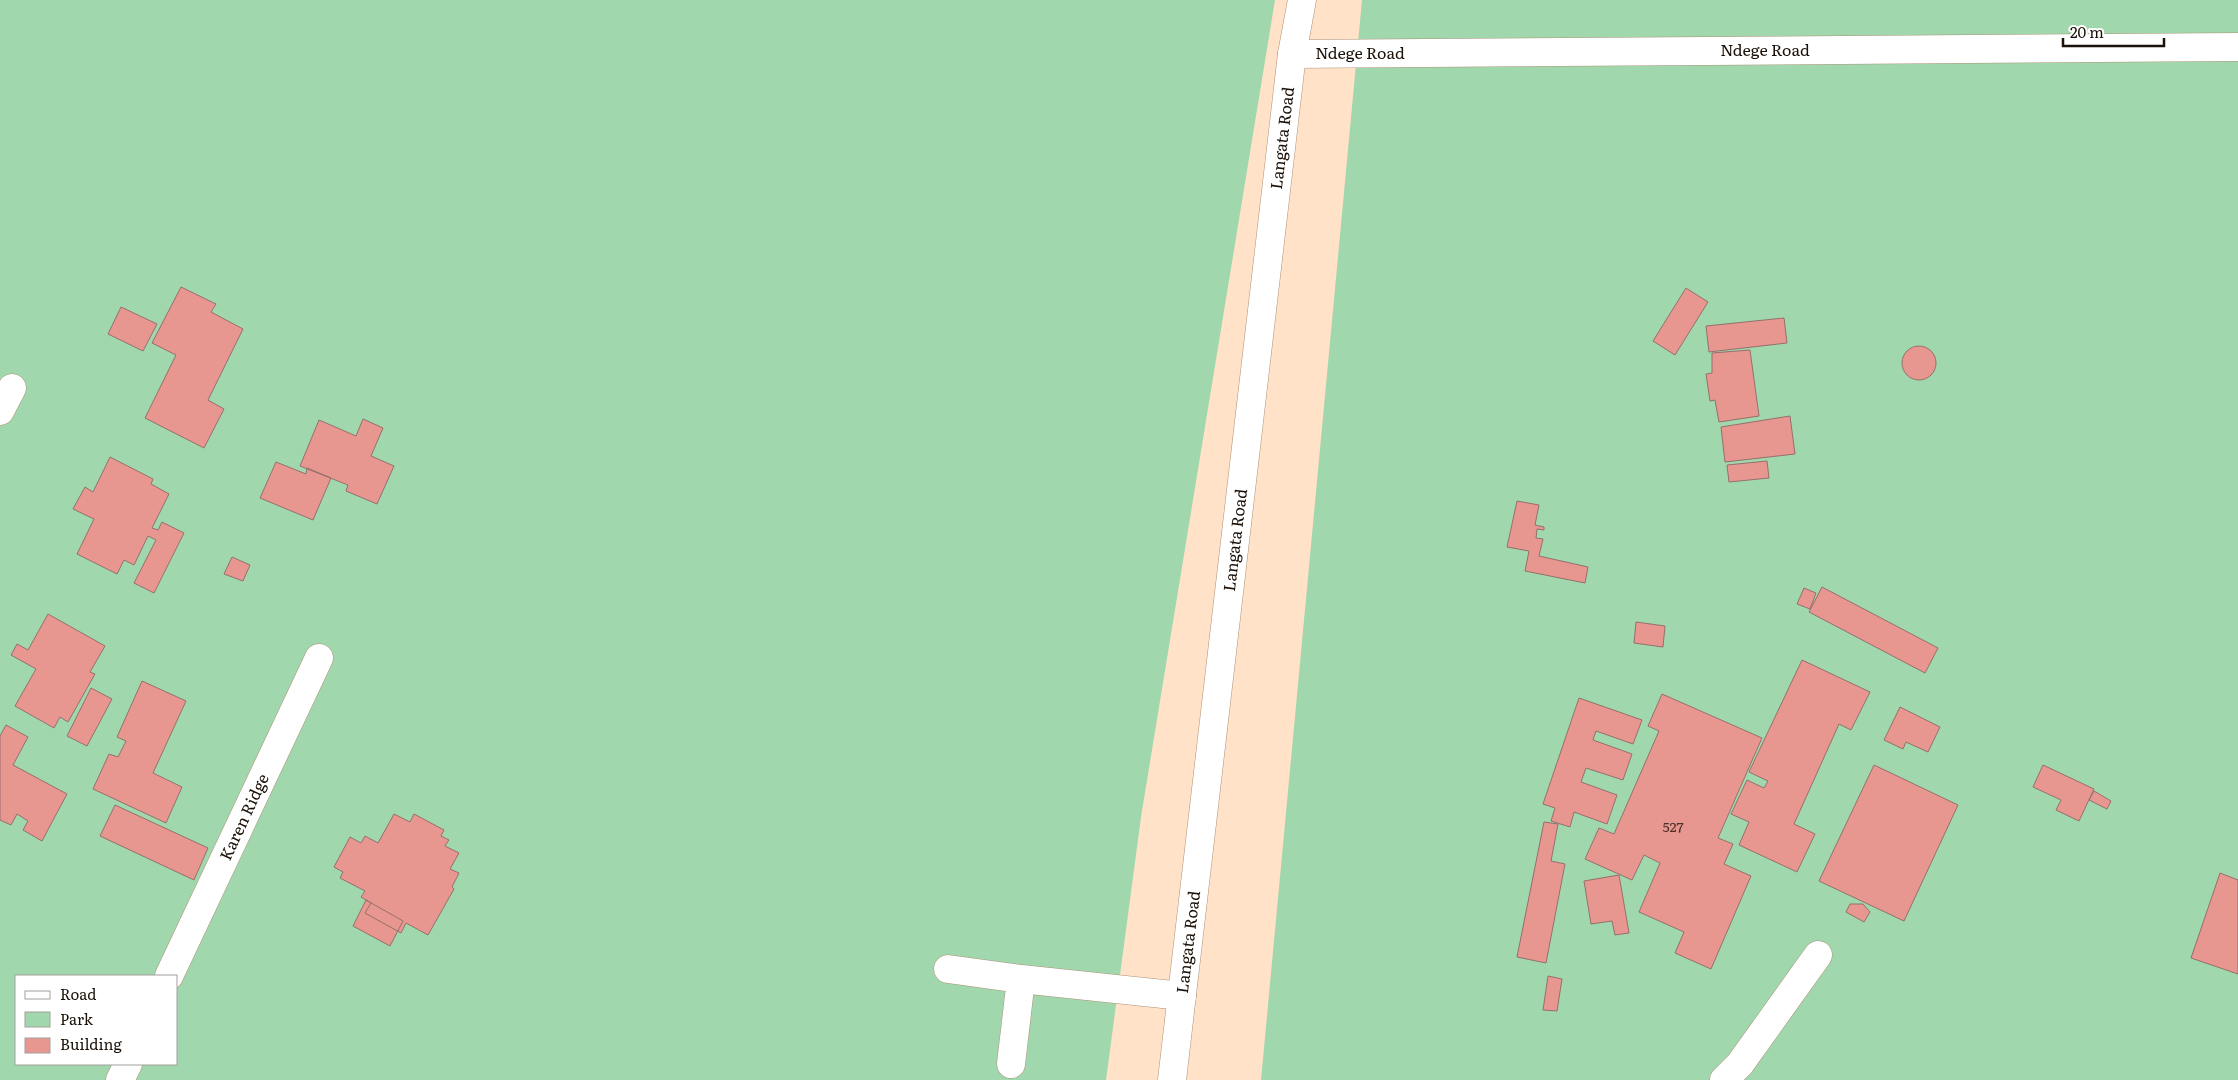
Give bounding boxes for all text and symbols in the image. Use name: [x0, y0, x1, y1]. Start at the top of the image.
scale bar: [2063, 15, 2164, 47]
text: 20 m: [2070, 20, 2104, 43]
street label: Ndege Road: [1720, 37, 1810, 61]
street label: Ndege Road: [1315, 40, 1405, 64]
street label: Langata Road: [1263, 85, 1299, 191]
street label: Langata Road: [1216, 487, 1252, 593]
street label: Karen Ridge: [213, 769, 274, 864]
house number: 527: [1662, 816, 1684, 836]
street label: Langata Road: [1169, 889, 1205, 995]
legend: [15, 975, 178, 1065]
text: Road: [60, 982, 96, 1005]
text: Park: [60, 1007, 94, 1030]
text: Building: [60, 1032, 122, 1055]

